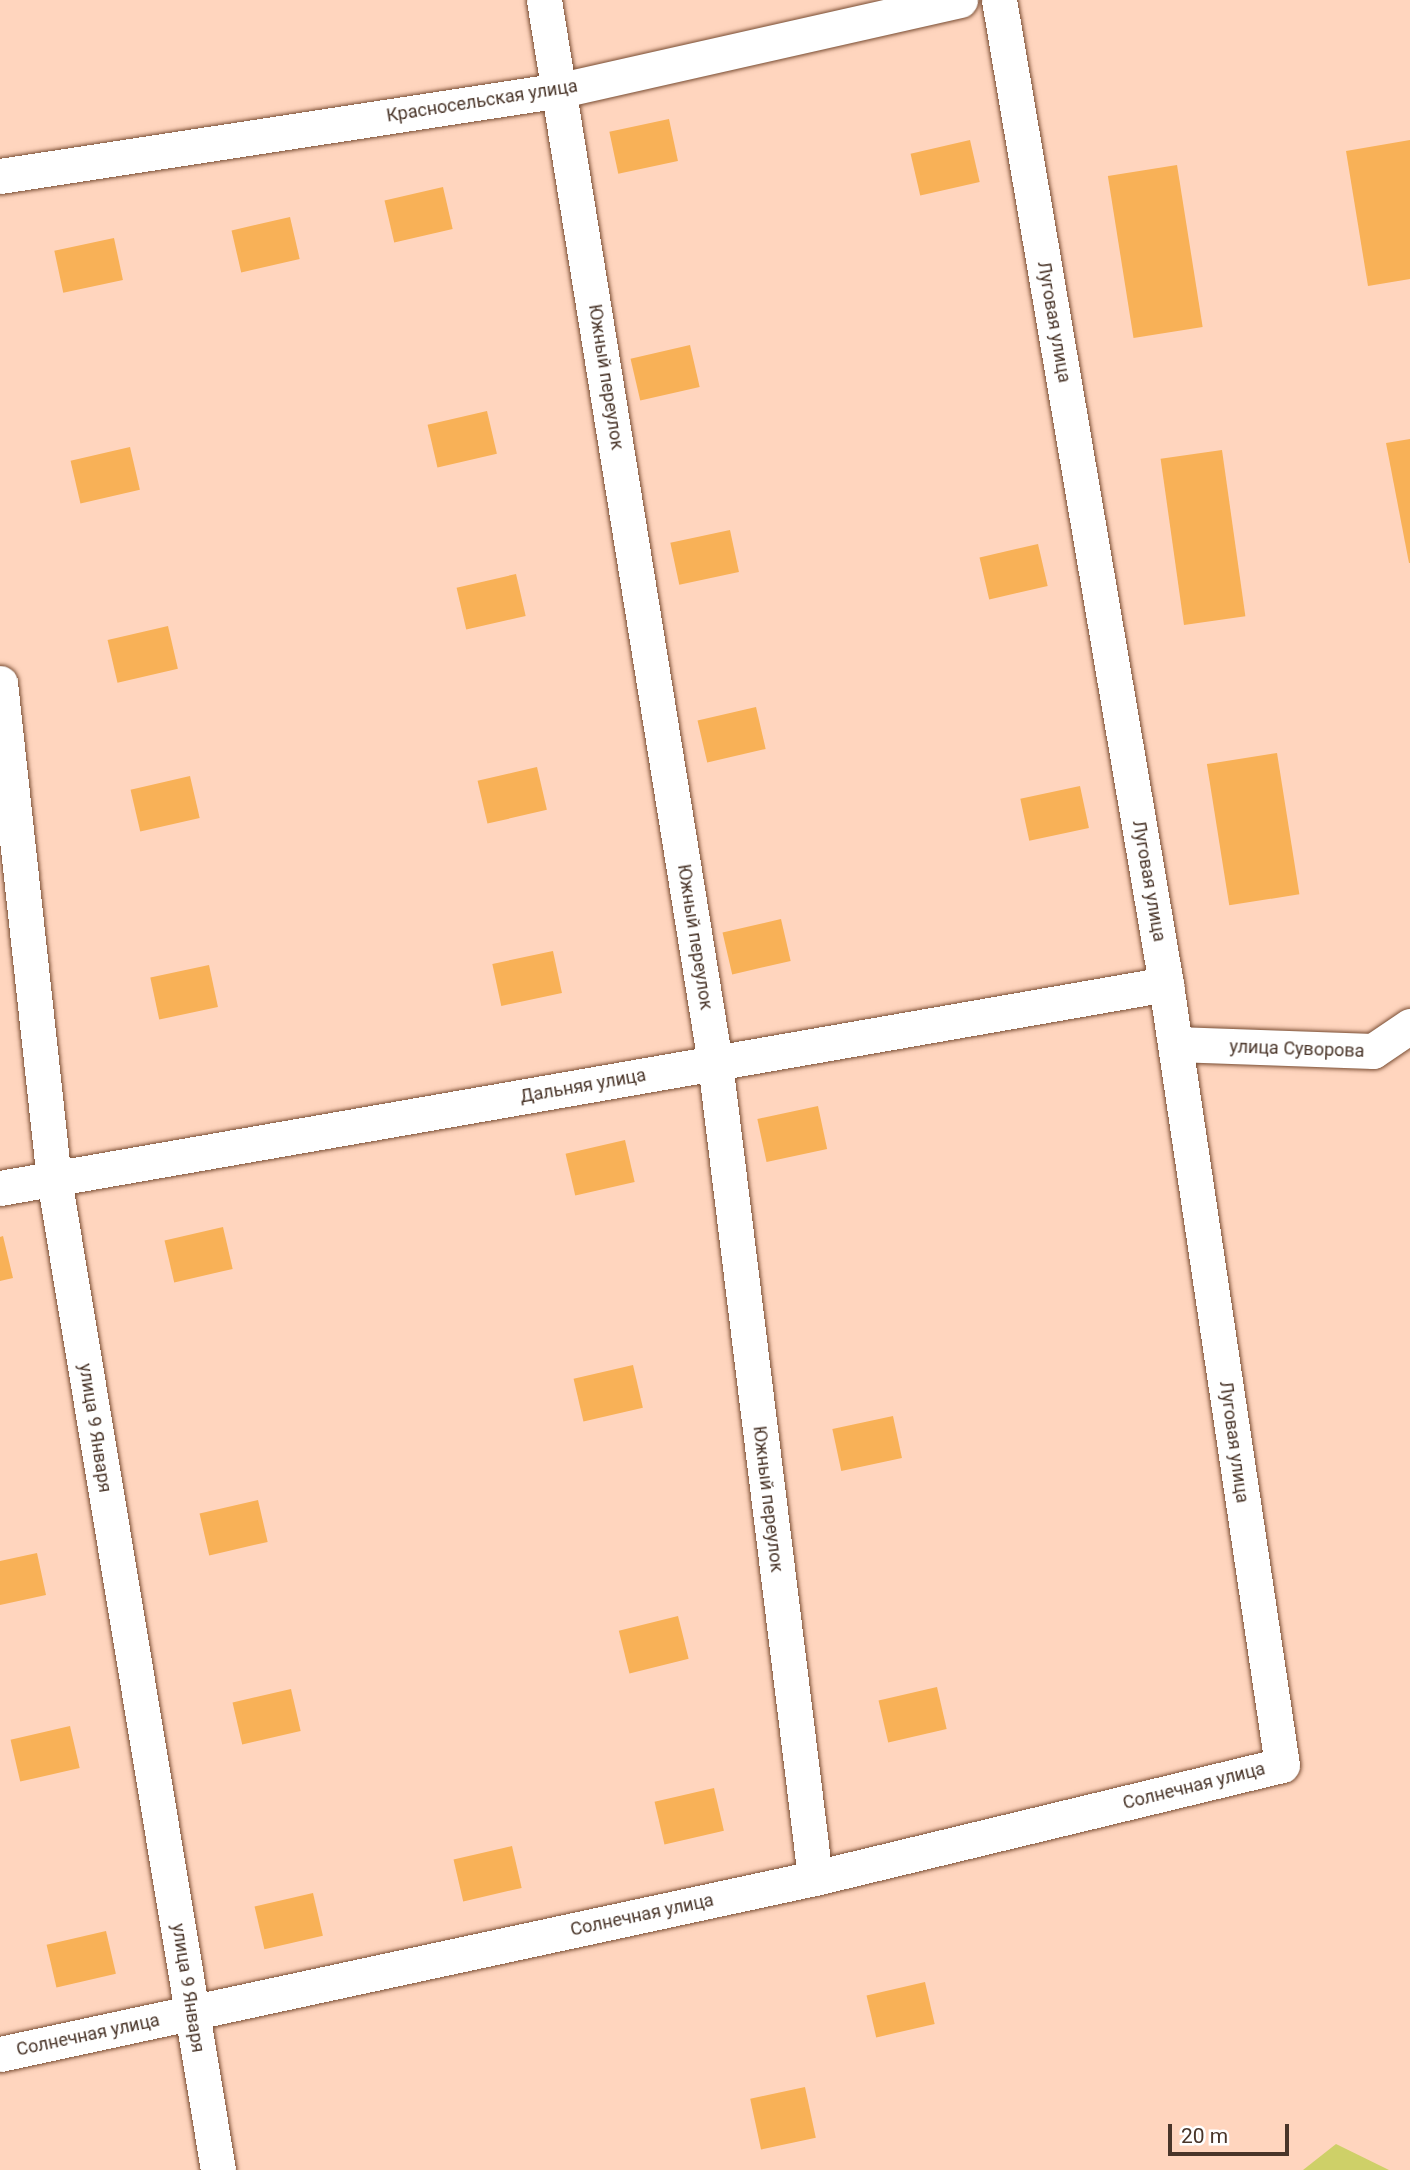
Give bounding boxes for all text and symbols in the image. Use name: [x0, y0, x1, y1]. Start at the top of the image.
street label: Красносельская улица: [385, 75, 579, 127]
street label: Луговая улица: [1033, 260, 1075, 384]
street label: Южный переулок: [584, 303, 628, 451]
street label: Луговая улица: [1128, 819, 1170, 943]
street label: Южный переулок: [673, 863, 717, 1011]
street label: улица Суворова: [1229, 1036, 1365, 1062]
street label: Дальняя улица: [518, 1064, 648, 1108]
street label: улица 9 Января: [74, 1362, 116, 1494]
street label: Луговая улица: [1215, 1380, 1253, 1504]
street label: Южный переулок: [748, 1425, 788, 1573]
street label: Солнечная улица: [1121, 1758, 1267, 1814]
street label: Солнечная улица: [568, 1889, 716, 1941]
street label: улица 9 Января: [167, 1922, 209, 2054]
street label: Солнечная улица: [14, 2009, 162, 2061]
scale bar: [1172, 2110, 1293, 2154]
text: 20 m: [1181, 2124, 1228, 2148]

